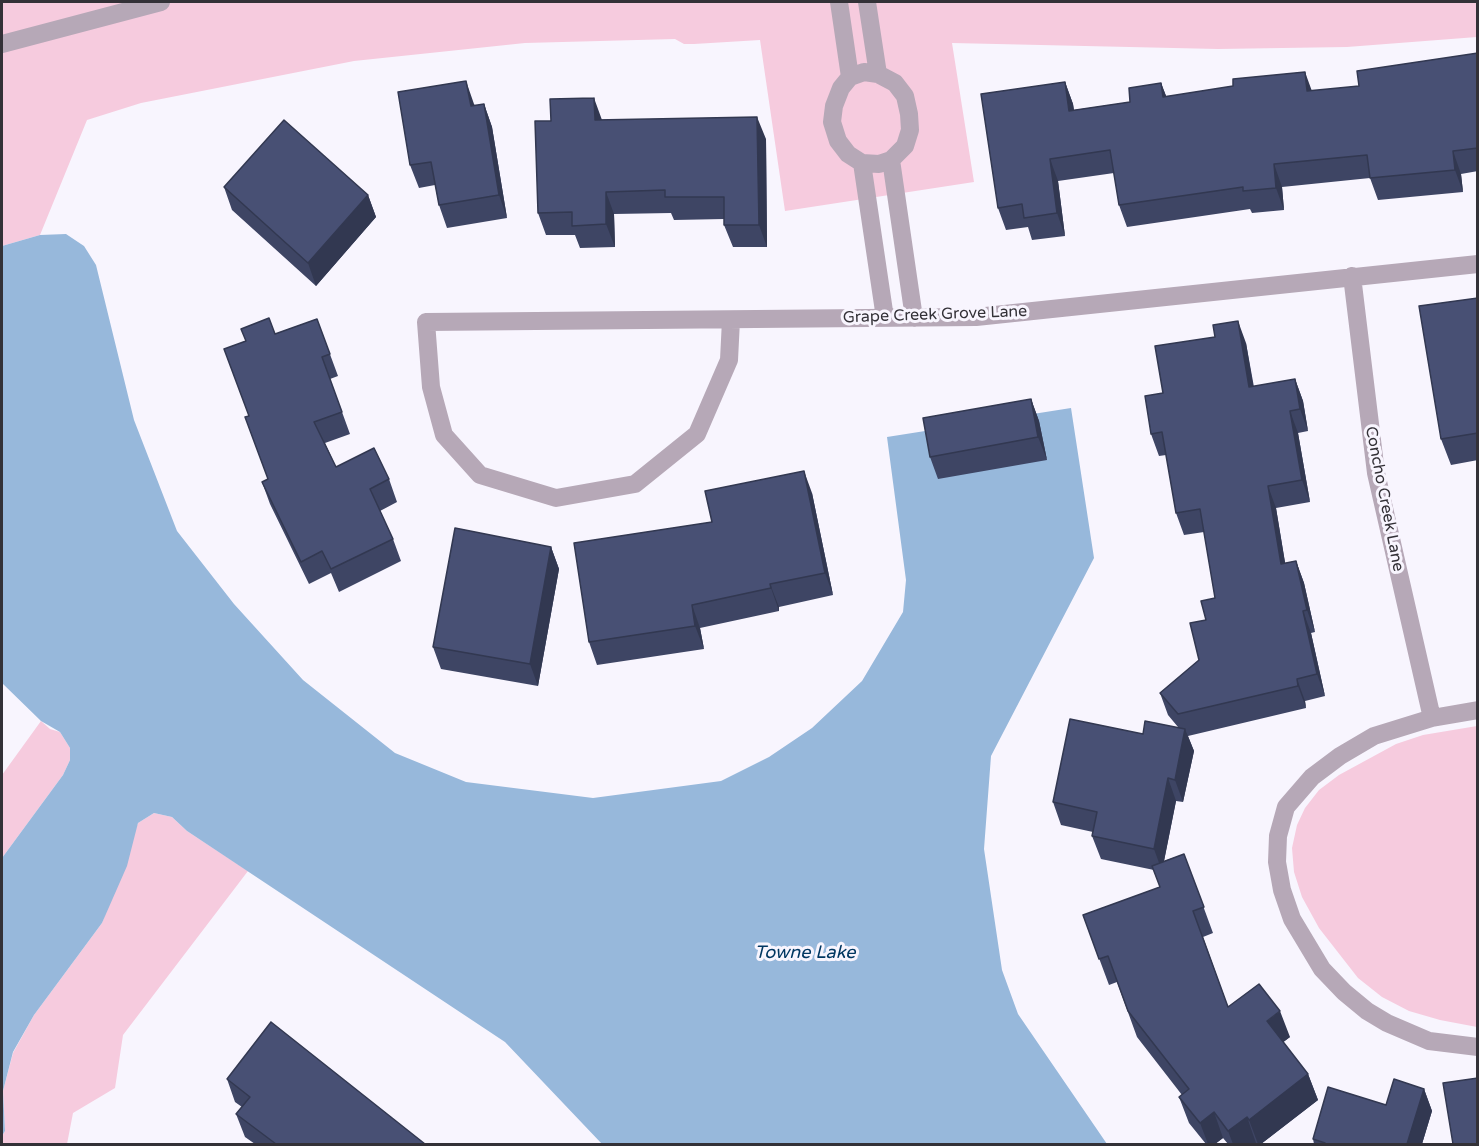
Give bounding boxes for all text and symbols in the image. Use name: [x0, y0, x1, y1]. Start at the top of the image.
street label: Grape Creek Grove Lane: [842, 302, 1028, 328]
street label: Concho Creek Lane: [1361, 425, 1407, 573]
water label: Towne Lake: [754, 942, 856, 964]

